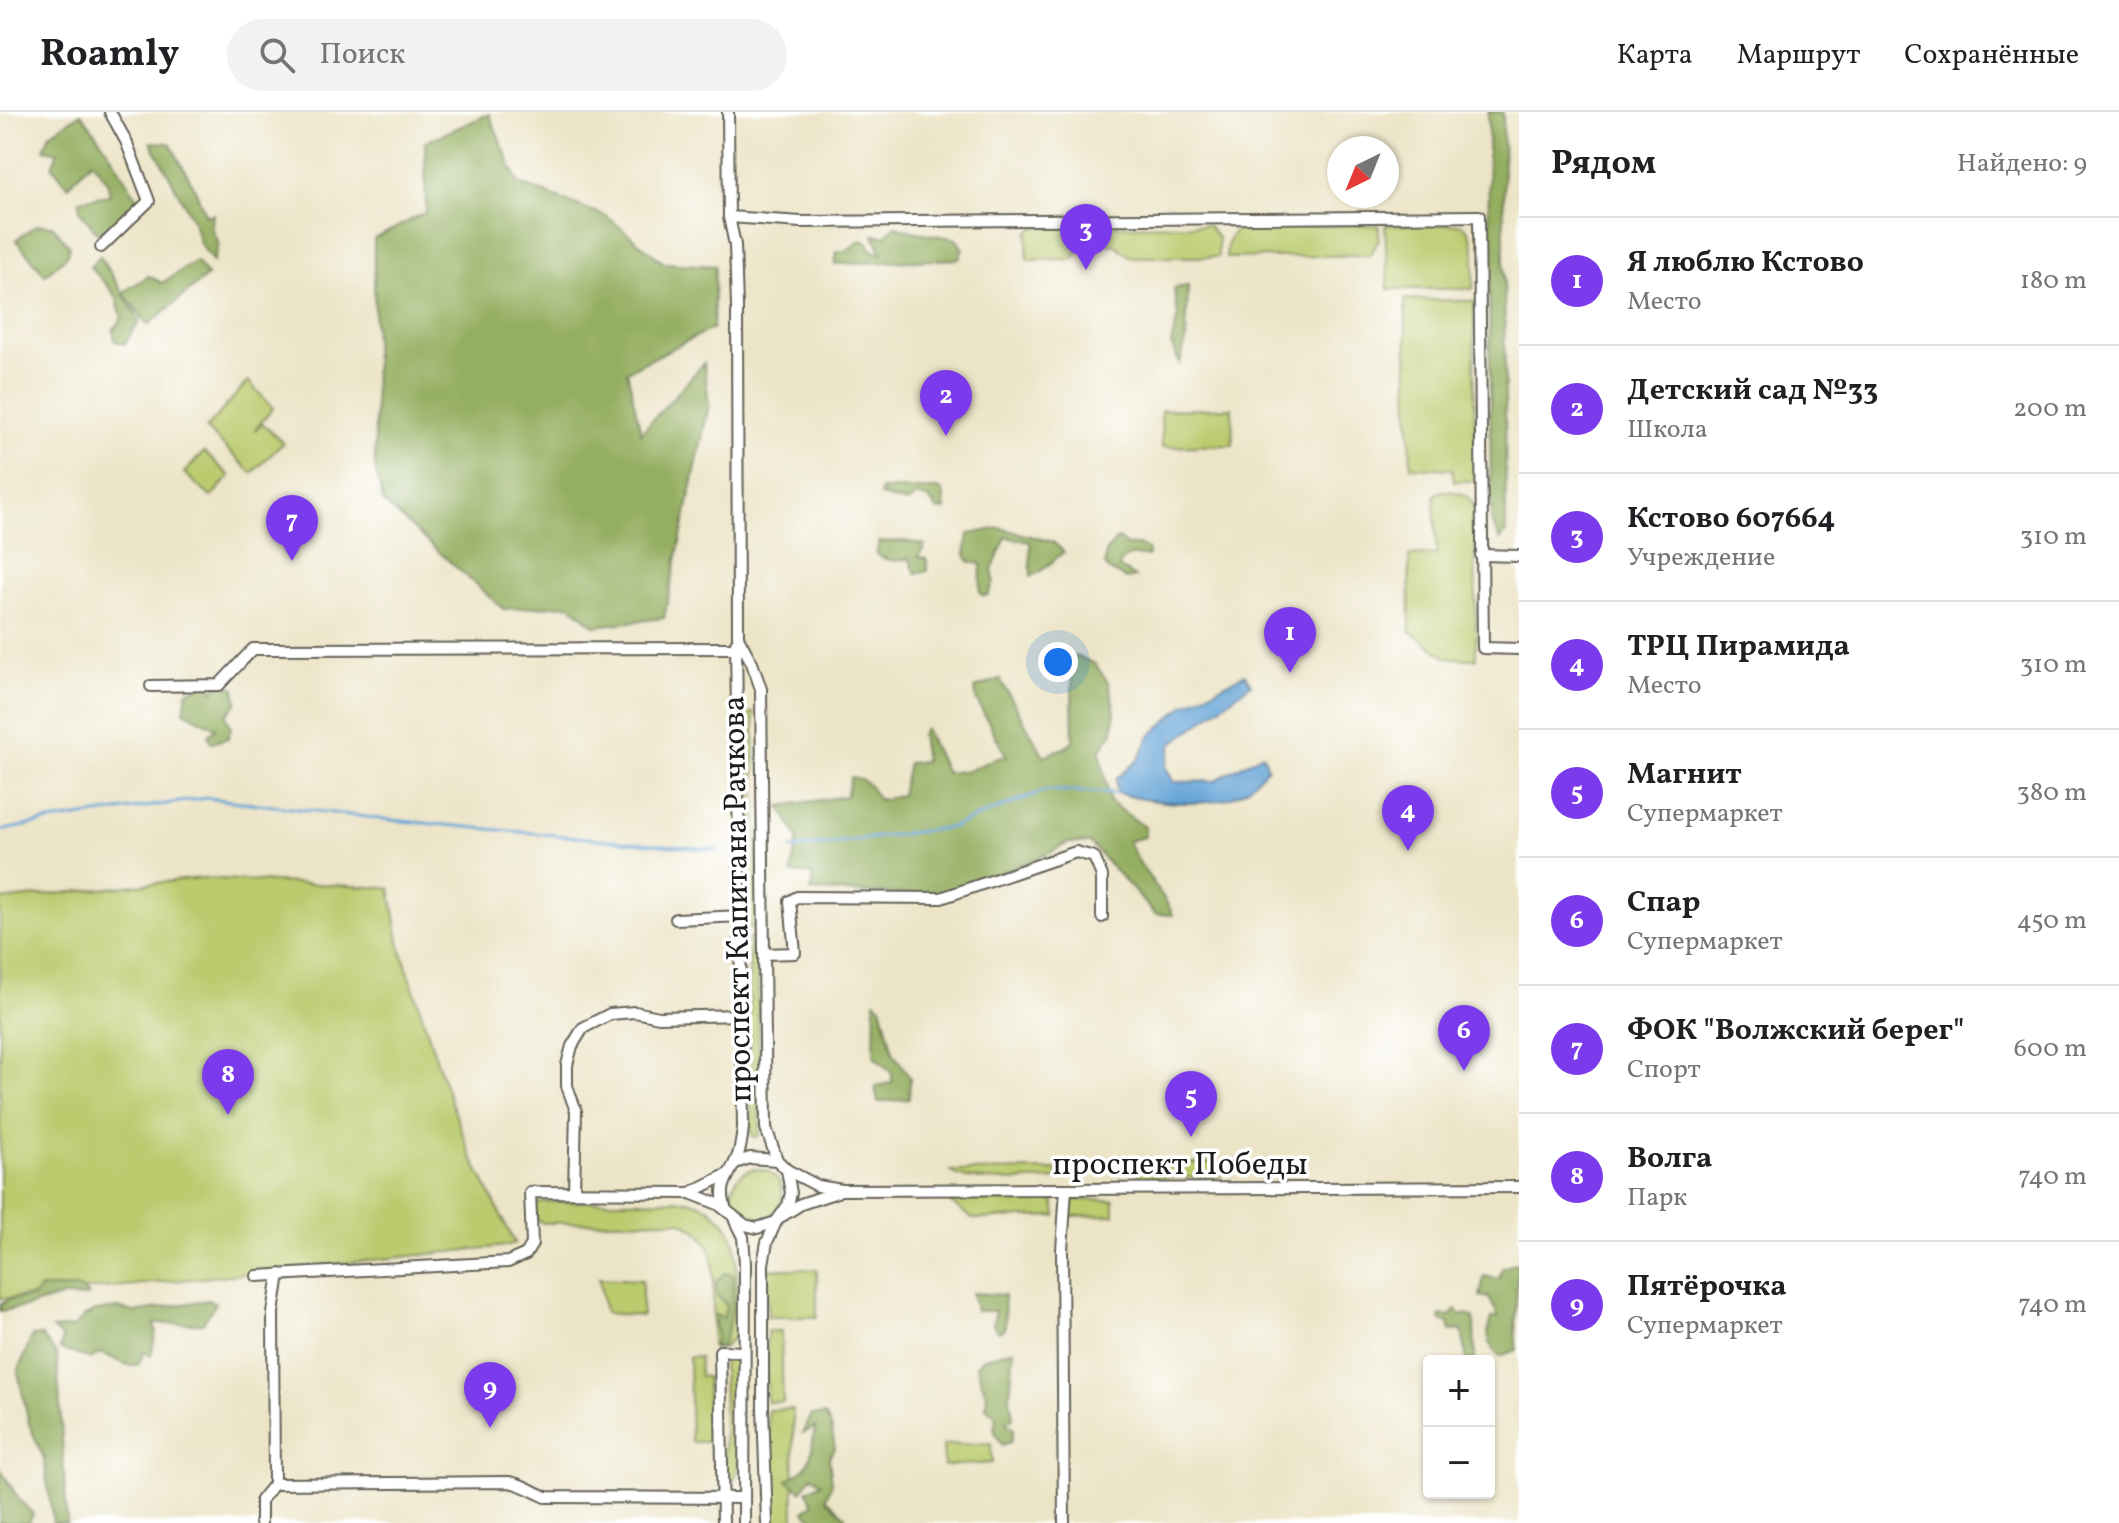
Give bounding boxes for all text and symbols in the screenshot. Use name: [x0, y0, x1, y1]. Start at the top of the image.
search box: [227, 19, 787, 91]
text: Roamly: [40, 29, 179, 82]
icon: search: [255, 33, 299, 77]
text: Поиск: [319, 34, 405, 76]
text: Карта: [1617, 36, 1693, 75]
text: Маршрут: [1737, 36, 1860, 75]
text: Сохранённые: [1904, 36, 2079, 75]
north arrow: [1327, 136, 1399, 208]
text: Рядом: [1551, 141, 1656, 188]
text: Найдено: 9: [1957, 146, 2087, 182]
pin: 3: [1060, 204, 1112, 270]
text: Я люблю Кстово: [1627, 242, 1864, 284]
text: 1: [1572, 263, 1582, 299]
text: 180 m: [2020, 263, 2087, 299]
text: Место: [1627, 284, 1702, 320]
pin: 2: [920, 370, 972, 436]
text: Детский сад №33: [1627, 370, 1878, 412]
text: 2: [1570, 391, 1584, 427]
text: 200 m: [2013, 391, 2087, 427]
text: Школа: [1627, 412, 1708, 448]
pin: 7: [266, 495, 318, 561]
text: Кстово 607664: [1627, 498, 1835, 540]
text: 3: [1570, 519, 1584, 555]
text: 310 m: [2020, 519, 2087, 555]
text: Учреждение: [1627, 540, 1775, 576]
pin: 1: [1264, 607, 1316, 673]
text: ТРЦ Пирамида: [1627, 626, 1850, 668]
your location: [1038, 642, 1078, 682]
text: 4: [1569, 647, 1585, 683]
text: 310 m: [2020, 647, 2087, 683]
text: Место: [1627, 668, 1702, 704]
street label: проспект Капитана Рачкова: [713, 695, 765, 1103]
text: Магнит: [1627, 754, 1742, 796]
text: 5: [1571, 775, 1583, 811]
text: 380 m: [2017, 775, 2087, 811]
pin: 4: [1382, 785, 1434, 851]
text: Супермаркет: [1627, 796, 1783, 832]
text: Спар: [1627, 882, 1700, 924]
text: 6: [1570, 903, 1584, 939]
text: 450 m: [2016, 903, 2087, 939]
text: Супермаркет: [1627, 924, 1783, 960]
pin: 6: [1438, 1005, 1490, 1071]
text: ФОК "Волжский берег": [1627, 1010, 1964, 1052]
text: 7: [1571, 1031, 1583, 1067]
text: 600 m: [2014, 1031, 2087, 1067]
pin: 8: [202, 1049, 254, 1115]
text: Спорт: [1627, 1052, 1701, 1088]
pin: 5: [1165, 1071, 1217, 1137]
text: Волга: [1627, 1138, 1712, 1180]
street label: проспект Победы: [1052, 1144, 1308, 1188]
text: 8: [1570, 1159, 1584, 1195]
text: 740 m: [2018, 1159, 2087, 1195]
text: Парк: [1627, 1180, 1687, 1216]
text: Пятёрочка: [1627, 1266, 1787, 1308]
text: 9: [1570, 1287, 1584, 1323]
text: 740 m: [2018, 1287, 2087, 1323]
text: Супермаркет: [1627, 1308, 1783, 1344]
map controls: [1423, 1355, 1495, 1499]
button: +: [1423, 1355, 1495, 1427]
pin: 9: [464, 1362, 516, 1428]
button: −: [1423, 1427, 1495, 1499]

